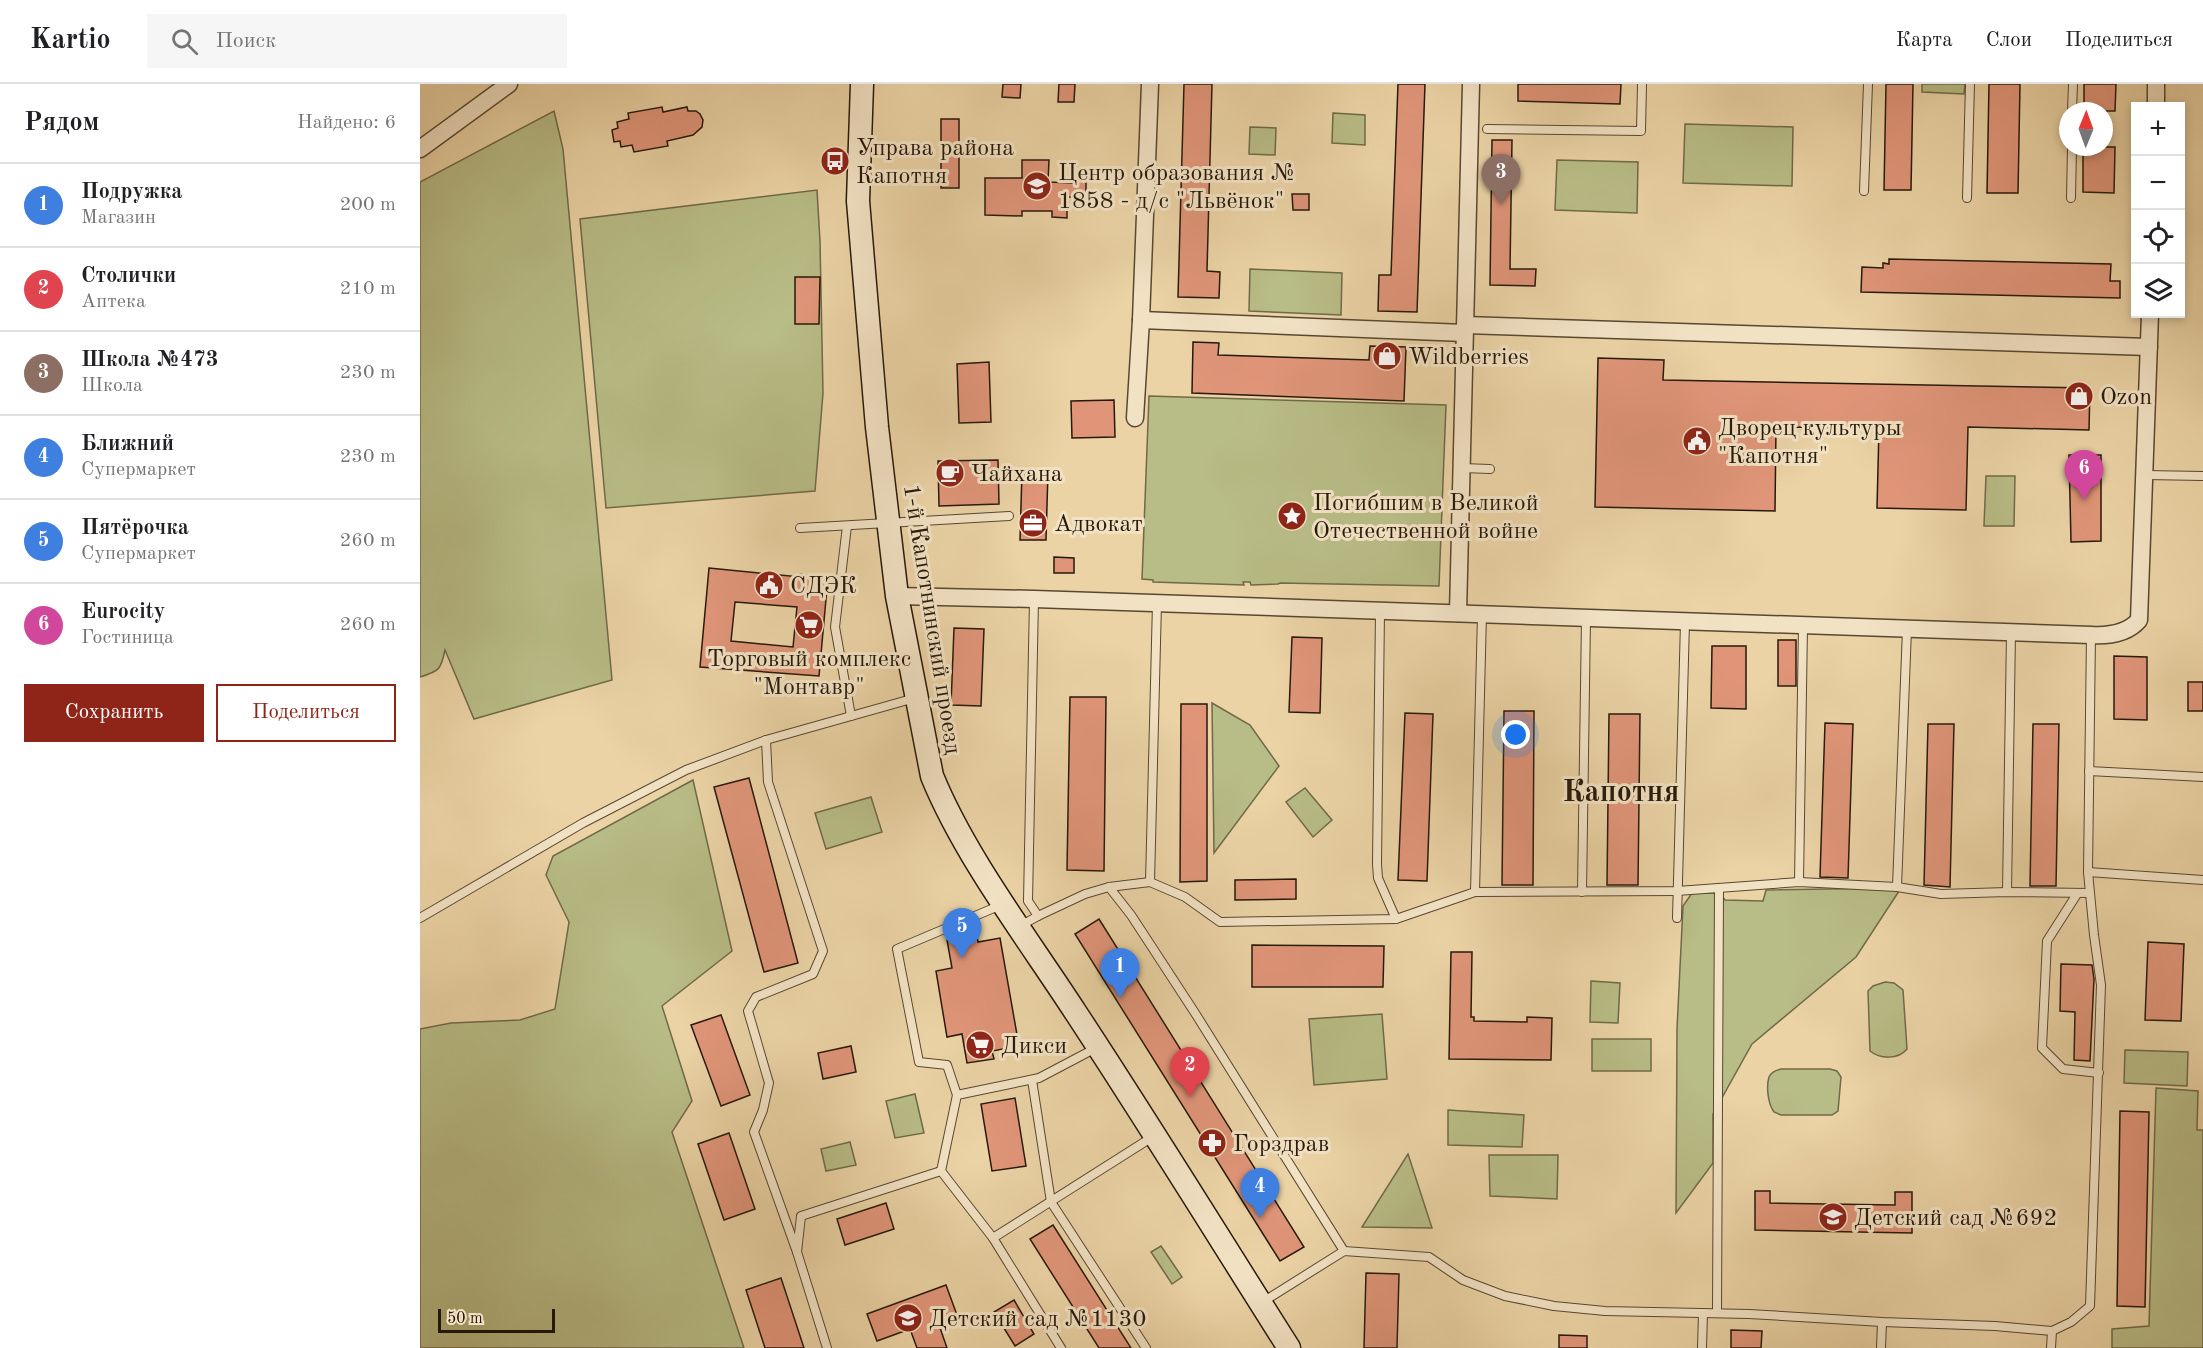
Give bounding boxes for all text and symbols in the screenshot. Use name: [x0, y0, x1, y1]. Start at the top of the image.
search box: [147, 14, 567, 68]
icon: search: [168, 25, 201, 58]
text: Kartio: [30, 27, 111, 55]
text: Поиск: [216, 30, 276, 52]
text: Карта: [1896, 30, 1953, 51]
text: Слои: [1986, 30, 2032, 51]
text: Поделиться: [2065, 30, 2173, 51]
north arrow: [2059, 102, 2113, 156]
map controls: [2131, 102, 2185, 318]
button: +: [2131, 102, 2185, 156]
text: Рядом: [24, 110, 99, 136]
text: Найдено: 6: [297, 113, 396, 133]
place label: Управа района Капотня: [856, 137, 1014, 189]
bus stop icon: Управа района Капотня: [819, 145, 851, 177]
pin: 3: [1482, 154, 1520, 204]
button: −: [2131, 156, 2185, 210]
place label: Центр образования № 1858 - д/с "Львёнок": [1058, 162, 1297, 214]
school or university icon: Центр образования № 1858 - д/с "Львёнок": [1021, 170, 1053, 202]
text: Подружка: [81, 181, 183, 203]
text: 1: [38, 195, 49, 215]
text: 200 m: [340, 195, 396, 215]
text: Магазин: [81, 208, 156, 228]
button: locate: [2131, 210, 2185, 264]
button: layers: [2131, 264, 2185, 318]
text: Столички: [81, 265, 176, 287]
text: 2: [38, 279, 49, 299]
text: 210 m: [340, 279, 396, 299]
text: Аптека: [81, 292, 146, 312]
shop icon: Wildberries: [1371, 340, 1403, 372]
place label: Wildberries: [1408, 346, 1529, 370]
text: Школа №473: [81, 349, 219, 371]
text: 3: [38, 363, 49, 383]
text: 230 m: [340, 363, 396, 383]
text: Школа: [81, 376, 143, 396]
shop icon: Ozon: [2063, 380, 2095, 412]
place label: Ozon: [2100, 386, 2152, 410]
place label: Дворец культуры "Капотня": [1718, 417, 1902, 469]
public building icon: Дворец культуры "Капотня": [1681, 425, 1713, 457]
text: Ближний: [81, 433, 174, 455]
text: 4: [38, 447, 49, 467]
text: 230 m: [340, 447, 396, 467]
pin: 6: [2064, 450, 2104, 500]
cafe icon: Чайхана: [934, 457, 966, 489]
text: Супермаркет: [81, 460, 196, 480]
place label: Чайхана: [971, 463, 1063, 487]
street label: 1-й Капотнинский проезд: [898, 483, 964, 756]
place label: Погибшим в Великой Отечественной войне: [1313, 492, 1539, 544]
place icon: Погибшим в Великой Отечественной войне: [1276, 500, 1308, 532]
office icon: Адвокат: [1017, 507, 1049, 539]
place label: Адвокат: [1054, 513, 1143, 537]
text: Пятёрочка: [81, 517, 189, 539]
text: 5: [38, 531, 49, 551]
text: 260 m: [340, 531, 396, 551]
text: Супермаркет: [81, 544, 196, 564]
public building icon: СДЭК: [753, 569, 785, 601]
place label: СДЭК: [790, 575, 857, 599]
text: Eurocity: [81, 601, 165, 623]
supermarket icon: Торговый комплекс "Монтавр": [793, 609, 825, 641]
text: 6: [38, 615, 49, 635]
text: 260 m: [340, 615, 396, 635]
text: Гостиница: [81, 628, 174, 648]
place label: Торговый комплекс "Монтавр": [707, 648, 911, 700]
button: Сохранить: [24, 684, 204, 742]
button: Поделиться: [216, 684, 396, 742]
your location: [1501, 720, 1530, 749]
district label: Капотня: [1563, 778, 1679, 808]
pin: 5: [942, 908, 982, 958]
pin: 1: [1100, 948, 1140, 998]
supermarket icon: Дикси: [964, 1029, 996, 1061]
place label: Дикси: [1001, 1035, 1067, 1059]
pin: 2: [1170, 1048, 1210, 1097]
pharmacy icon: Горздрав: [1196, 1127, 1228, 1159]
place label: Горздрав: [1233, 1133, 1329, 1157]
pin: 4: [1240, 1168, 1280, 1218]
school or university icon: Детский сад №692: [1817, 1201, 1849, 1233]
place label: Детский сад №692: [1854, 1207, 2057, 1231]
school or university icon: Детский сад №1130: [892, 1302, 924, 1334]
scale bar: [438, 1306, 555, 1334]
place label: Детский сад №1130: [929, 1308, 1146, 1332]
text: 50 m: [447, 1311, 483, 1327]

